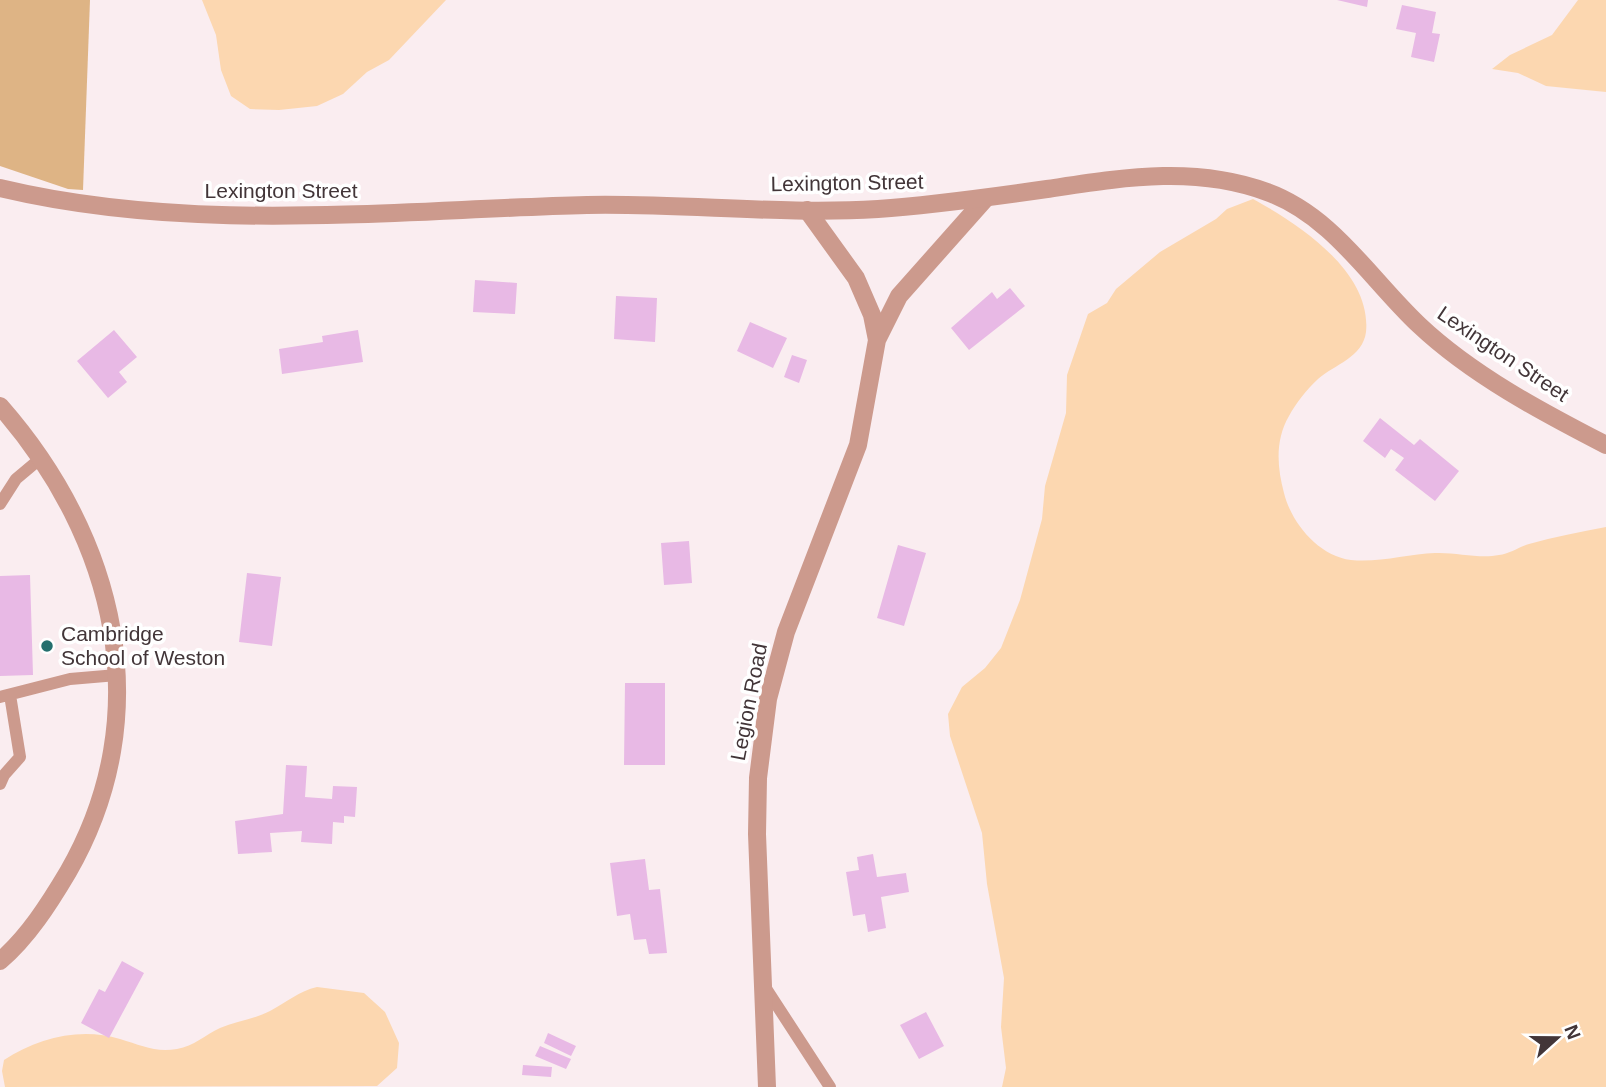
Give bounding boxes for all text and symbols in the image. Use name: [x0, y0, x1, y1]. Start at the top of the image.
street label: Lexington Street: [770, 170, 924, 195]
street label: Lexington Street: [205, 179, 358, 202]
street label: Lexington Street: [1433, 301, 1573, 406]
place label: Cambridge School of Weston: [61, 622, 225, 669]
marker: Cambridge School of Weston: [39, 638, 55, 654]
street label: Legion Road: [726, 641, 771, 763]
north arrow: [1522, 1003, 1592, 1073]
text: N: [1560, 1022, 1585, 1042]

